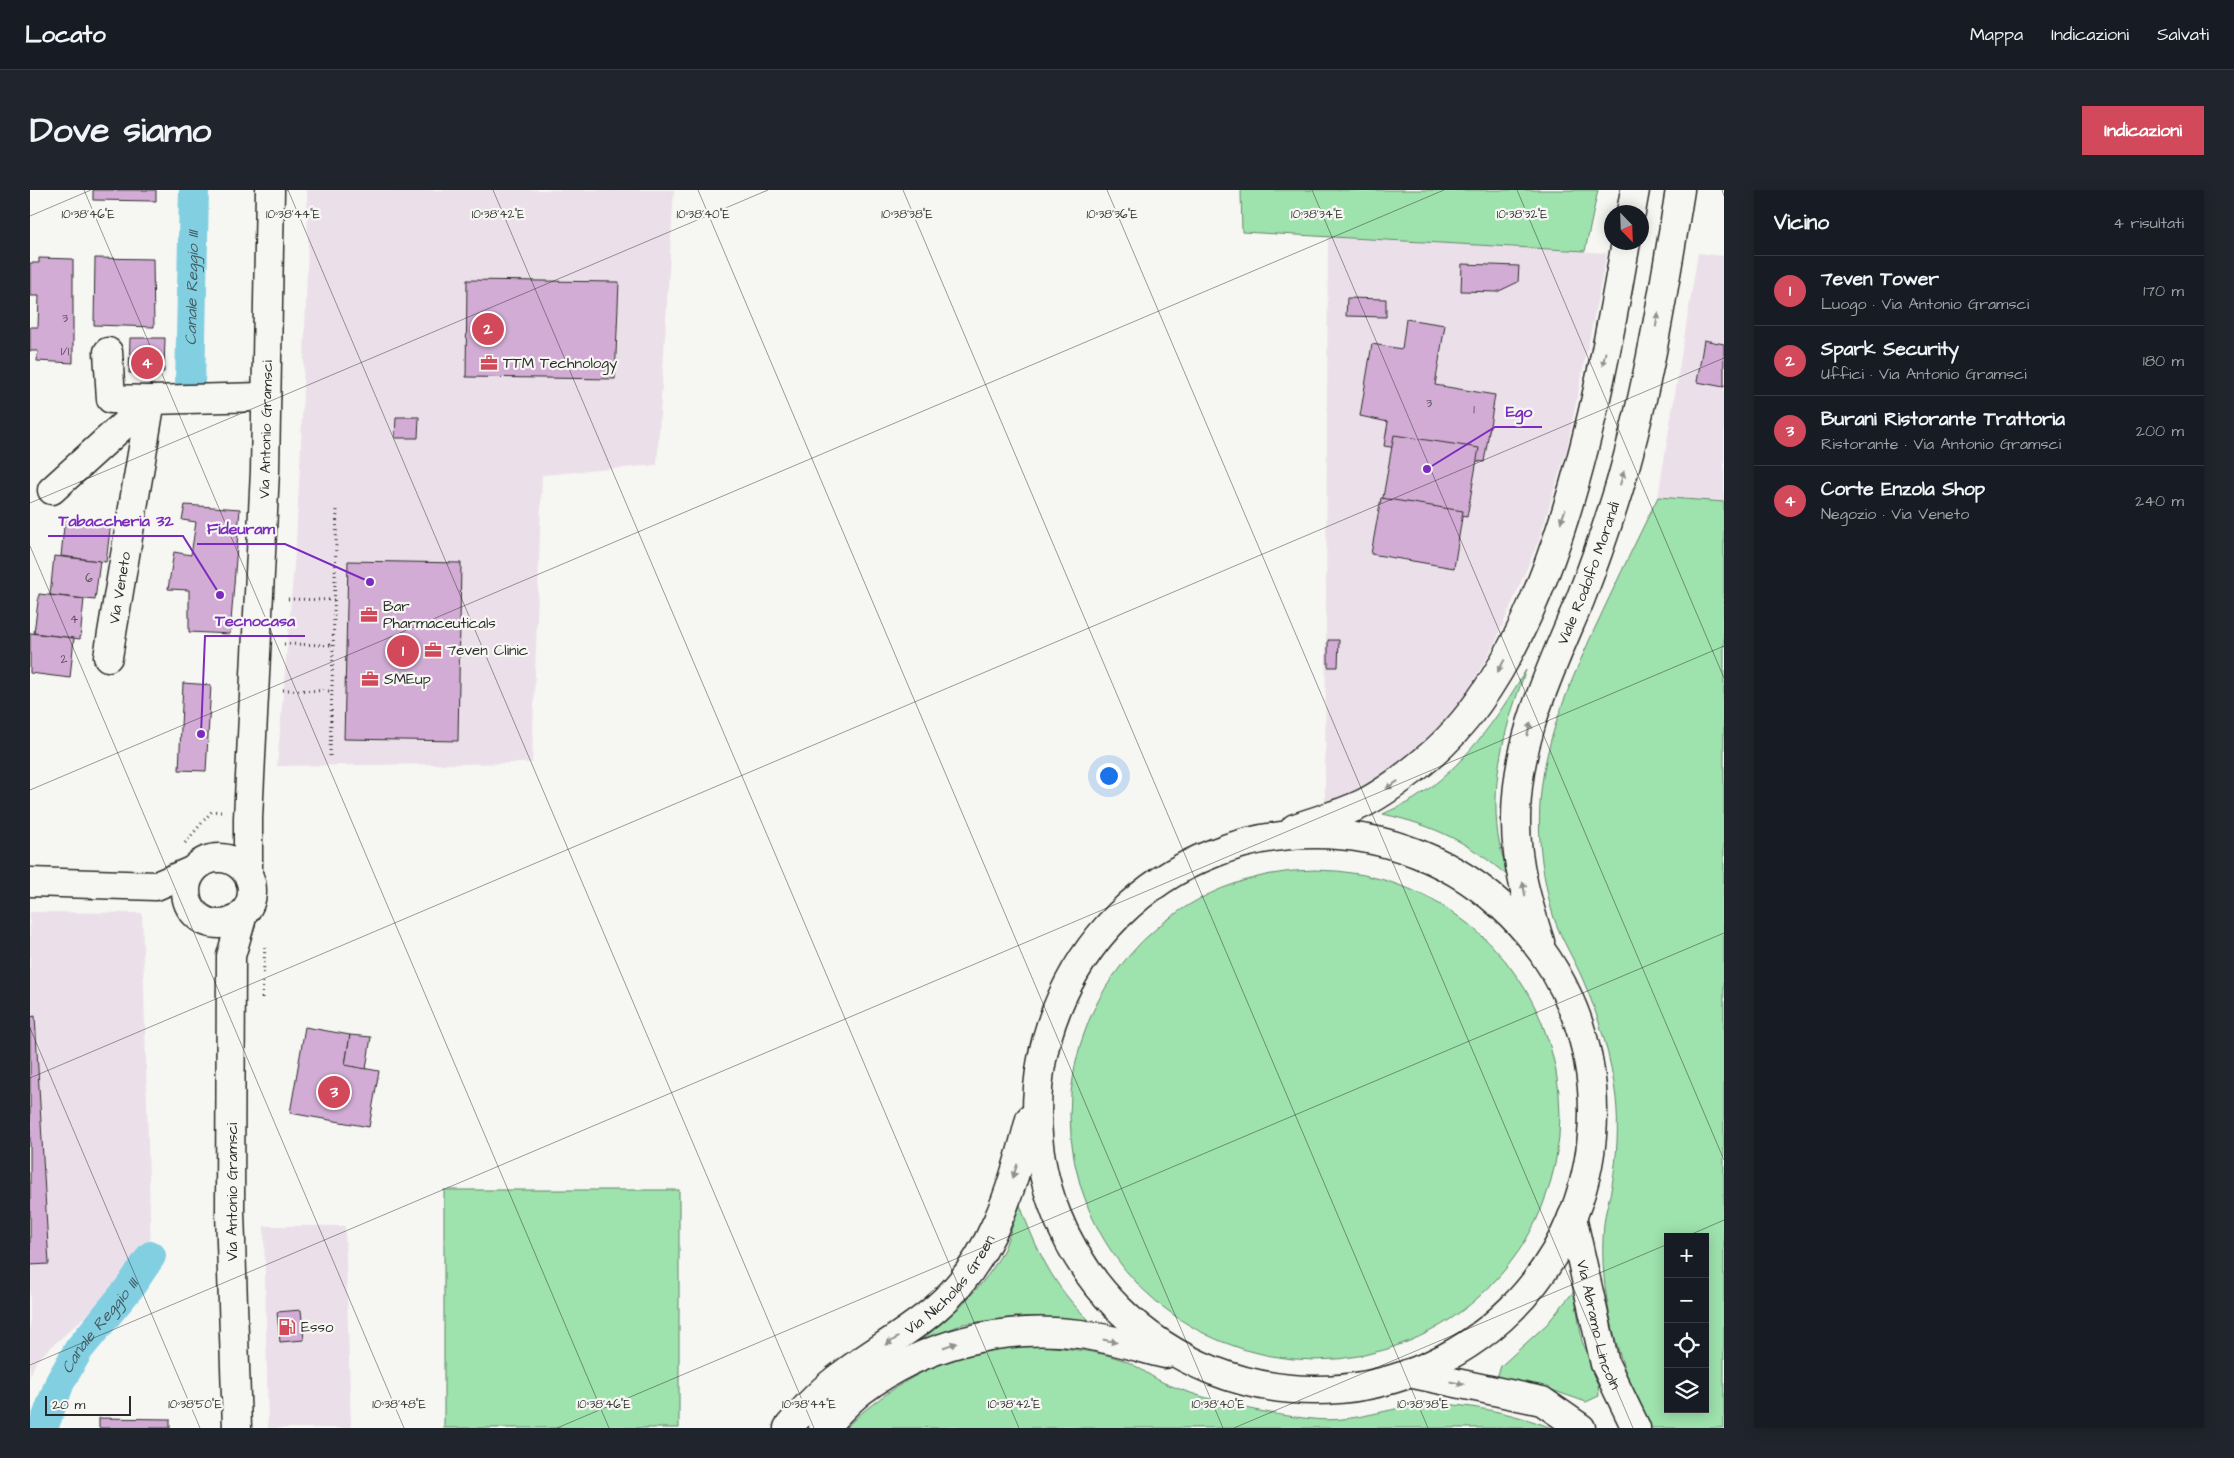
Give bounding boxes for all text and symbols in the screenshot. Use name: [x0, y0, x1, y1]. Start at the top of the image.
text: Locato: [25, 18, 106, 52]
text: Mappa: [1970, 22, 2023, 47]
text: Indicazioni: [2051, 22, 2129, 47]
text: Salvati: [2157, 22, 2209, 47]
text: Dove siamo: [30, 106, 211, 155]
button: Indicazioni: [2082, 106, 2204, 155]
north arrow: [1604, 205, 1649, 250]
text: 10°38'46"E: [61, 206, 115, 223]
text: 10°38'44"E: [266, 206, 320, 223]
text: 10°38'42"E: [472, 206, 524, 223]
text: 10°38'40"E: [676, 206, 730, 223]
text: 10°38'38"E: [881, 206, 933, 223]
text: 10°38'36"E: [1086, 206, 1138, 223]
text: 10°38'34"E: [1291, 206, 1343, 223]
text: 10°38'32"E: [1497, 206, 1547, 223]
text: Vicino: [1774, 208, 1829, 237]
text: 4 risultati: [2113, 212, 2184, 234]
water label: Canale Reggio III: [180, 229, 205, 346]
text: 7even Tower: [1821, 266, 1939, 293]
text: 1: [1789, 280, 1791, 302]
text: 170 m: [2143, 280, 2184, 302]
text: Luogo · Via Antonio Gramsci: [1821, 293, 2029, 315]
house number: 3: [62, 310, 68, 327]
pin: 2: [472, 310, 504, 348]
one-way arrow: [1654, 311, 1662, 327]
text: Spark Security: [1821, 336, 1959, 363]
house number: 1/1: [61, 343, 70, 360]
pin: 4: [131, 344, 163, 382]
text: 2: [1785, 350, 1795, 372]
text: 180 m: [2143, 350, 2184, 372]
one-way arrow: [1600, 352, 1608, 367]
office icon: TTM Technology: [479, 353, 499, 373]
place label: TTM Technology: [503, 353, 617, 375]
street label: Via Antonio Gramsci: [253, 359, 277, 499]
text: Uffici · Via Antonio Gramsci: [1821, 363, 2027, 385]
house number: 3: [1426, 395, 1432, 412]
callout: Ego: [1495, 396, 1542, 427]
house number: 1: [1473, 401, 1475, 418]
text: Ego: [1506, 401, 1533, 425]
text: Burani Ristorante Trattoria: [1821, 406, 2065, 433]
text: 3: [1786, 420, 1794, 442]
text: 200 m: [2136, 420, 2184, 442]
text: Ristorante · Via Antonio Gramsci: [1821, 433, 2061, 455]
one-way arrow: [1618, 470, 1626, 485]
text: Corte Enzola Shop: [1821, 476, 1985, 503]
text: 4: [1785, 490, 1795, 512]
text: 240 m: [2135, 490, 2184, 512]
street label: Viale Rodolfo Morandi: [1552, 498, 1625, 648]
text: Negozio · Via Veneto: [1821, 503, 1969, 525]
callout: Tabaccheria 32: [48, 505, 183, 536]
one-way arrow: [1559, 509, 1567, 524]
text: Tabaccheria 32: [57, 510, 174, 532]
callout: Fideuram: [197, 513, 285, 544]
text: Fideuram: [207, 518, 276, 540]
street label: Via Veneto: [103, 550, 136, 626]
house number: 6: [85, 570, 93, 587]
place label: Bar Pharmaceuticals: [383, 596, 496, 634]
callout: Tecnocasa: [205, 605, 305, 636]
office icon: Bar Pharmaceuticals: [359, 605, 379, 625]
text: Tecnocasa: [214, 610, 296, 632]
house number: 4: [70, 611, 78, 628]
pin: 1: [387, 632, 419, 670]
office icon: 7even Clinic: [423, 640, 443, 660]
place label: 7even Clinic: [447, 640, 529, 661]
house number: 2: [61, 651, 68, 668]
one-way arrow: [1497, 660, 1506, 673]
office icon: SMEup: [360, 669, 380, 689]
place label: SMEup: [384, 669, 431, 690]
one-way arrow: [1525, 721, 1533, 736]
your location: [1096, 763, 1122, 789]
one-way arrow: [1386, 780, 1399, 789]
one-way arrow: [1520, 881, 1528, 897]
pin: 3: [318, 1073, 350, 1111]
street label: Via Antonio Gramsci: [222, 1122, 243, 1261]
one-way arrow: [1011, 1164, 1018, 1179]
street label: Via Nicholas Green: [900, 1231, 1000, 1340]
map controls: [1664, 1233, 1709, 1413]
button: +: [1664, 1233, 1709, 1278]
street label: Via Abramo Lincoln: [1571, 1258, 1626, 1393]
water label: Canale Reggio III: [56, 1273, 144, 1377]
button: −: [1664, 1278, 1709, 1323]
fuel station icon: Esso: [277, 1317, 297, 1337]
place label: Esso: [301, 1317, 334, 1338]
button: locate: [1664, 1323, 1709, 1368]
one-way arrow: [885, 1336, 899, 1345]
one-way arrow: [1103, 1337, 1119, 1345]
one-way arrow: [943, 1341, 958, 1349]
button: layers: [1664, 1368, 1709, 1413]
one-way arrow: [1449, 1379, 1465, 1387]
scale bar: [45, 1393, 131, 1416]
text: 20 m: [52, 1395, 85, 1415]
text: 10°38'50"E: [168, 1396, 222, 1413]
text: 10°38'48"E: [372, 1396, 426, 1413]
text: 10°38'46"E: [577, 1396, 631, 1413]
text: 10°38'44"E: [782, 1396, 836, 1413]
text: 10°38'42"E: [988, 1396, 1040, 1413]
text: 10°38'40"E: [1191, 1396, 1245, 1413]
text: 10°38'38"E: [1397, 1396, 1449, 1413]

